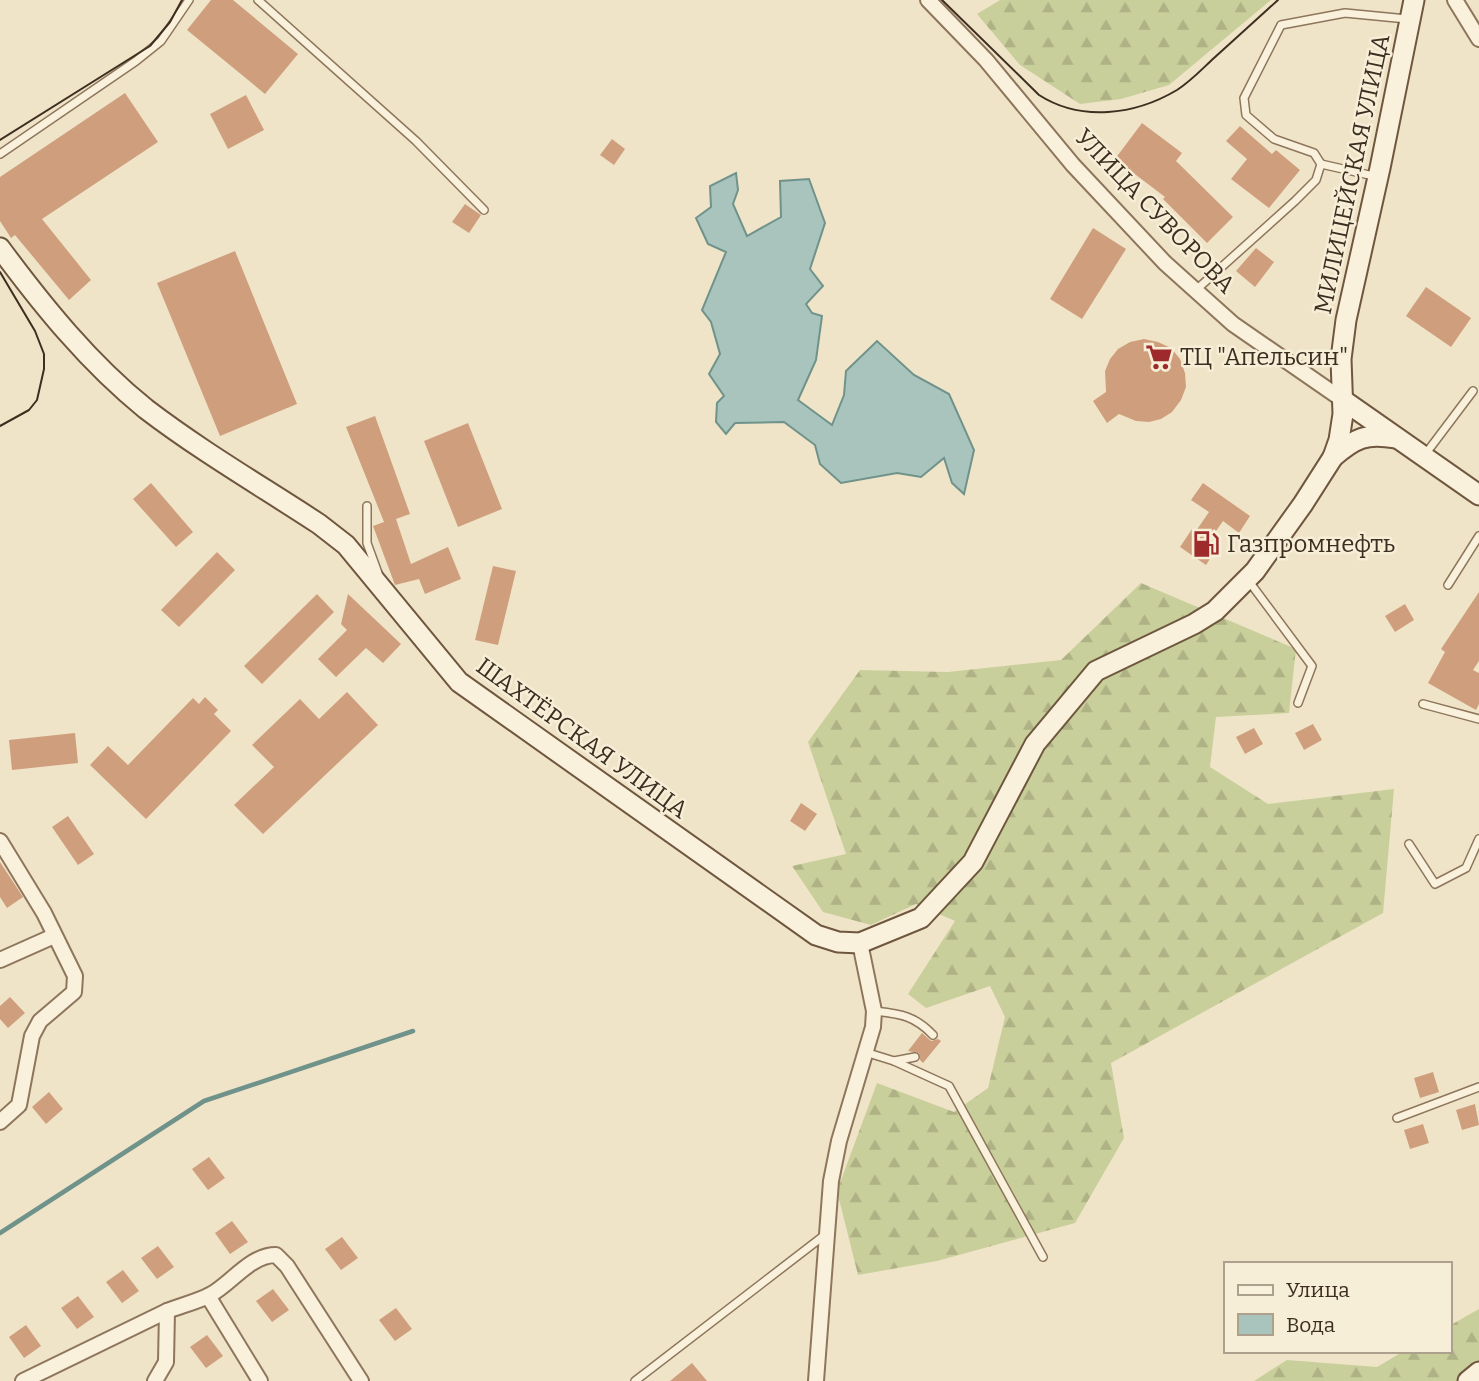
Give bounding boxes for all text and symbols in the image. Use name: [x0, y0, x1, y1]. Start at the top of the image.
street label: МИЛИЦЕЙСКАЯ УЛИЦА: [1309, 31, 1395, 317]
street label: УЛИЦА СУВОРОВА: [1069, 123, 1241, 299]
supermarket icon: ТЦ "Апельсин": [1144, 342, 1174, 372]
place label: ТЦ "Апельсин": [1180, 343, 1348, 371]
fuel station icon: Газпромнефть: [1191, 529, 1221, 559]
place label: Газпромнефть: [1227, 530, 1395, 558]
street label: ШАХТЁРСКАЯ УЛИЦА: [471, 652, 693, 824]
legend: [1224, 1262, 1451, 1353]
text: Улица: [1286, 1277, 1350, 1303]
text: Вода: [1286, 1312, 1336, 1338]

